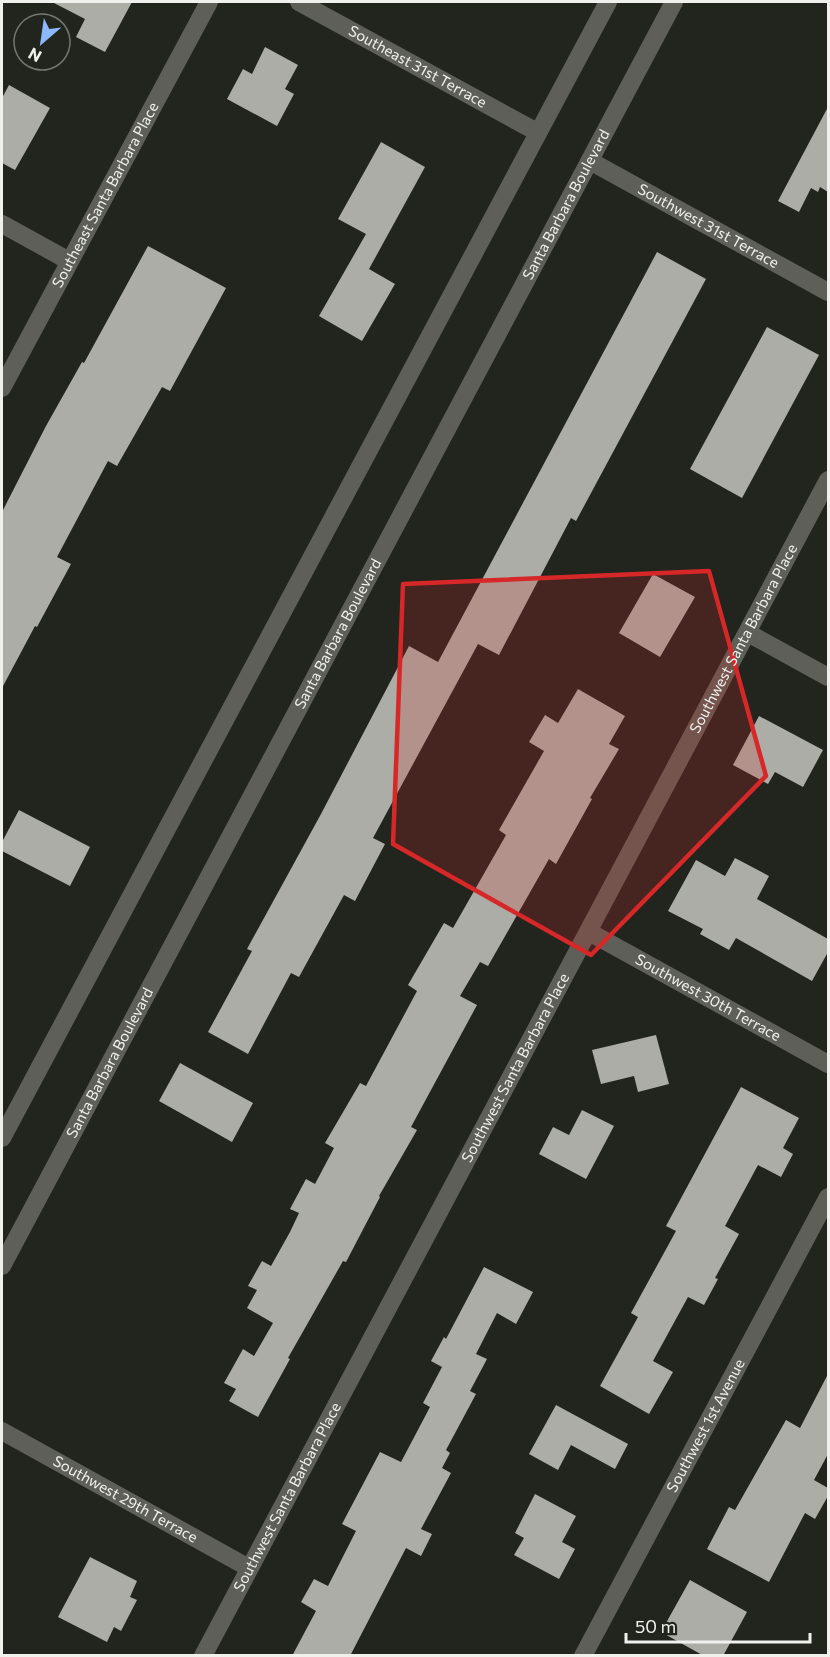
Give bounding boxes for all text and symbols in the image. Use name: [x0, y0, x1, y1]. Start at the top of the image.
north arrow: [12, 12, 72, 72]
street label: Southeast 31st Terrace: [346, 21, 490, 111]
text: N: [25, 44, 44, 67]
street label: Southeast Santa Barbara Place: [48, 99, 162, 290]
street label: Santa Barbara Boulevard: [518, 126, 613, 282]
street label: Southwest 31st Terrace: [635, 179, 783, 271]
street label: Southwest Santa Barbara Place: [685, 540, 800, 736]
street label: Santa Barbara Boulevard: [290, 555, 384, 711]
street label: Southwest 30th Terrace: [633, 949, 785, 1044]
street label: Southwest Santa Barbara Place: [457, 970, 572, 1165]
street label: Santa Barbara Boulevard: [62, 984, 156, 1141]
street label: Southwest 1st Avenue: [662, 1355, 748, 1495]
street label: Southwest Santa Barbara Place: [229, 1399, 344, 1594]
street label: Southwest 29th Terrace: [50, 1451, 201, 1546]
scale bar: [626, 1606, 810, 1644]
text: 50 m: [635, 1615, 676, 1637]

